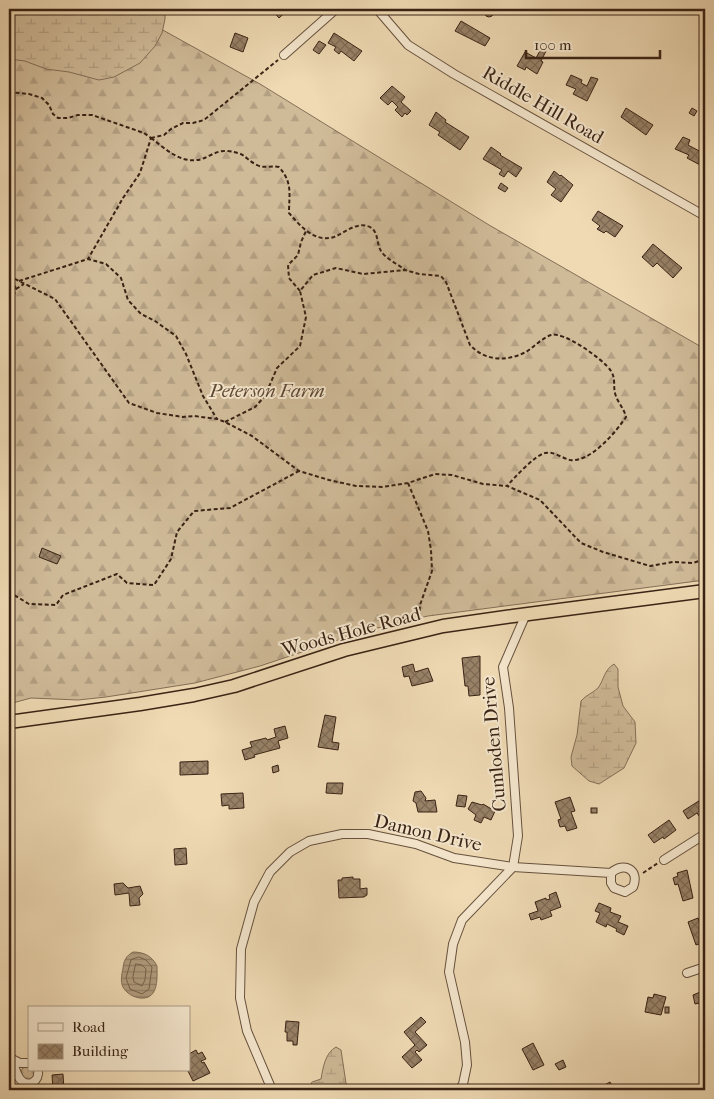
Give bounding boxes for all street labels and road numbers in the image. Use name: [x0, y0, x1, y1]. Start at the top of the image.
street label: Riddle Hill Road: [479, 61, 608, 149]
street label: Woods Hole Road: [278, 603, 424, 661]
street label: Cumloden Drive: [477, 676, 511, 812]
street label: Damon Drive: [372, 810, 484, 856]

